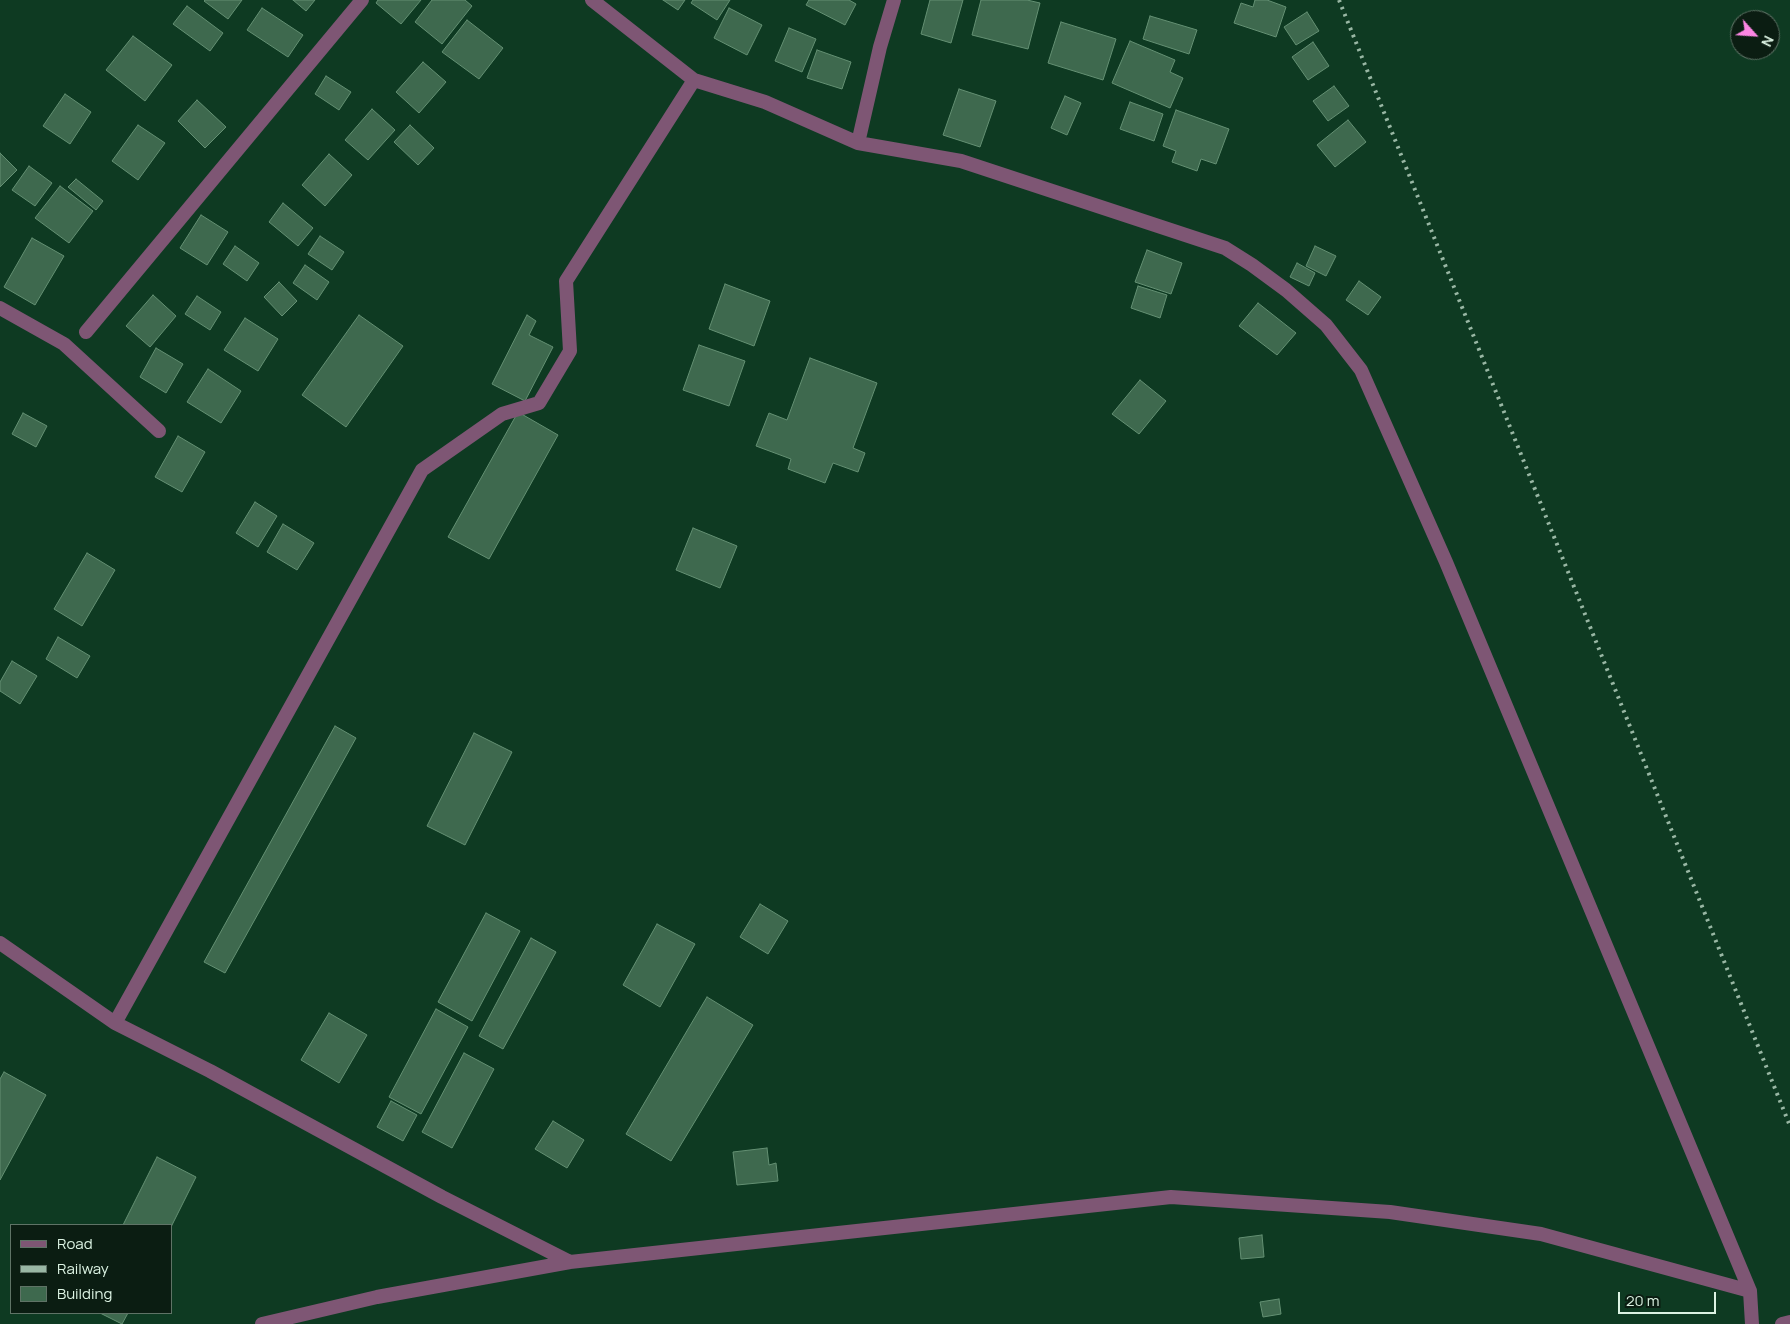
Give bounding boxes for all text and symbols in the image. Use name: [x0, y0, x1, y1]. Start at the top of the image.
north arrow: [1730, 10, 1780, 60]
text: N: [1757, 33, 1779, 50]
legend: [10, 1224, 172, 1314]
text: Road: [57, 1233, 93, 1254]
text: Railway: [57, 1258, 109, 1279]
scale bar: [1620, 1282, 1718, 1314]
text: Building: [57, 1283, 112, 1304]
text: 20 m: [1626, 1290, 1659, 1311]

